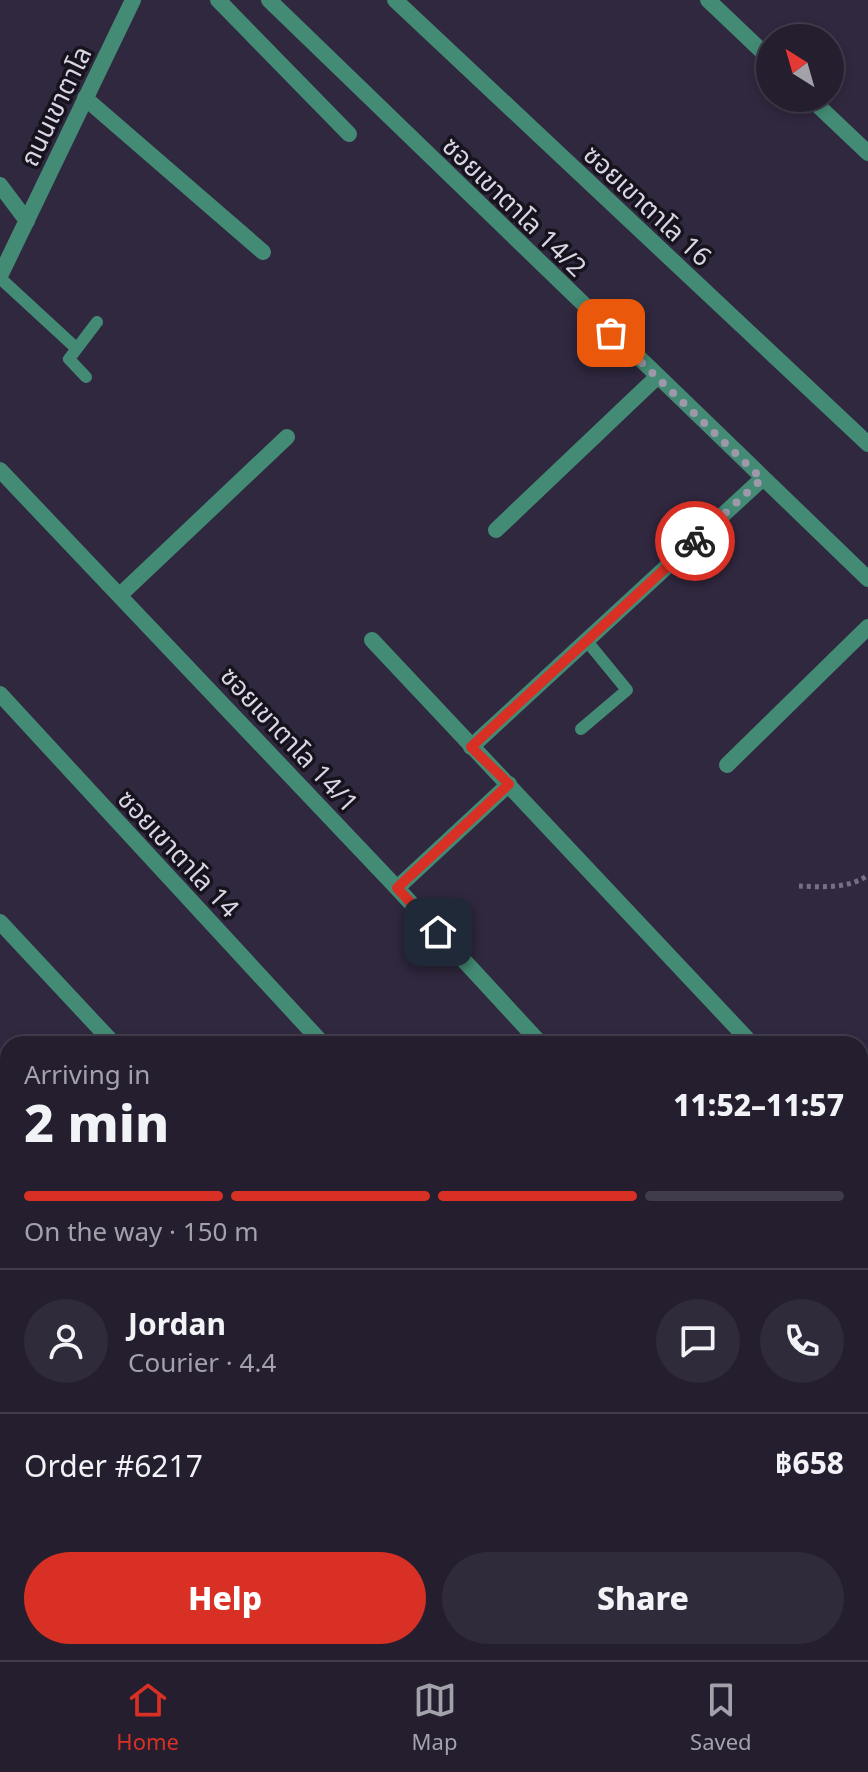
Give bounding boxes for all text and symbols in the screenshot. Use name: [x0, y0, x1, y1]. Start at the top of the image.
north arrow: [756, 24, 844, 112]
map controls: [756, 24, 844, 112]
street label: ถนนเขาตาโล: [10, 40, 100, 172]
street label: ซอยเขาตาโล 14/2: [435, 128, 595, 284]
street label: ซอยเขาตาโล 16: [576, 136, 720, 274]
pin: [577, 299, 645, 367]
icon: bag: [589, 311, 633, 355]
courier: [655, 501, 735, 581]
icon: bike: [673, 519, 717, 563]
street label: ซอยเขาตาโล 14/1: [213, 658, 367, 820]
street label: ซอยเขาตาโล 14: [110, 781, 248, 925]
pin: [404, 898, 472, 966]
icon: home: [416, 910, 460, 954]
text: Arriving in: [24, 1056, 150, 1092]
text: 11:52–11:57: [673, 1084, 844, 1125]
text: 2 min: [24, 1086, 169, 1157]
text: On the way · 150 m: [24, 1213, 258, 1249]
button: person: [24, 1299, 108, 1383]
button: chat: [656, 1299, 740, 1383]
button: phone: [760, 1299, 844, 1383]
text: Jordan: [128, 1303, 226, 1344]
text: Courier · 4.4: [128, 1344, 276, 1380]
text: ฿658: [775, 1442, 844, 1483]
text: Order #6217: [24, 1445, 203, 1486]
button: Help: [24, 1552, 426, 1644]
button: Share: [442, 1552, 844, 1644]
tab: Home: [116, 1678, 179, 1756]
tab: Map: [412, 1678, 457, 1756]
tab: Saved: [690, 1678, 752, 1756]

